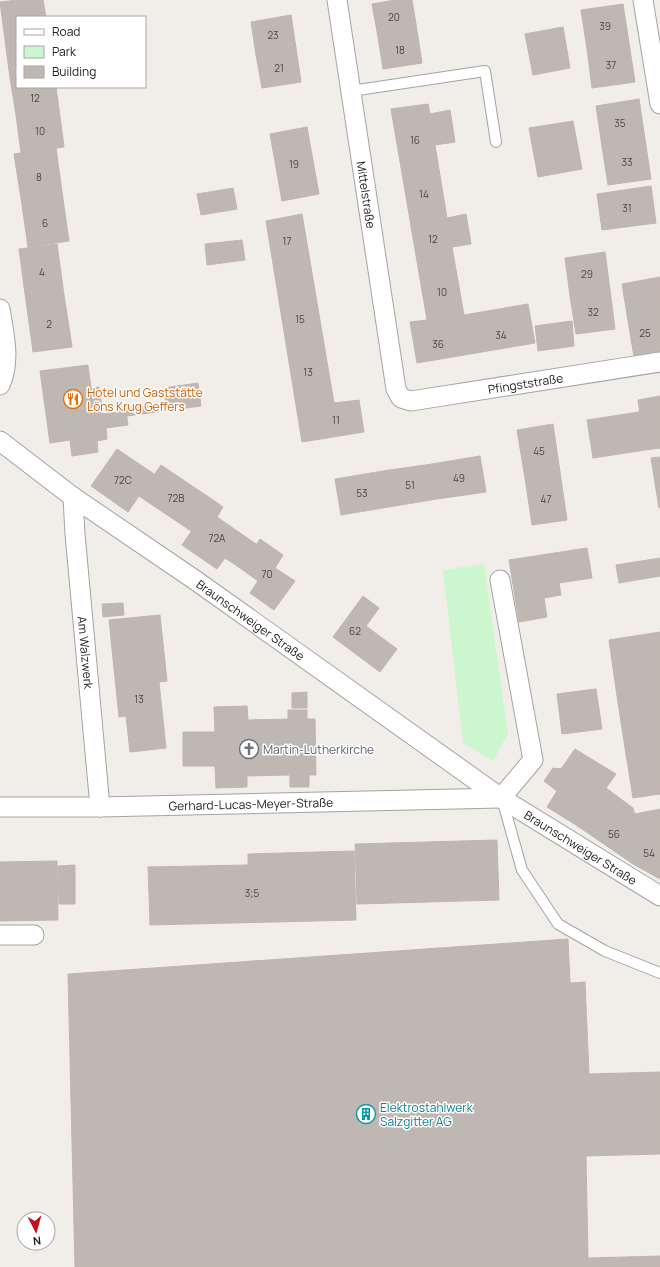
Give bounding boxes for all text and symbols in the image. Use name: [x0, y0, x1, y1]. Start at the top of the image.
house number: 20: [388, 10, 400, 24]
legend: [16, 16, 146, 88]
house number: 39: [599, 19, 611, 33]
text: Road: [52, 23, 80, 40]
house number: 23: [267, 28, 279, 42]
text: Park: [52, 43, 77, 60]
house number: 18: [395, 43, 405, 57]
house number: 37: [606, 58, 616, 72]
house number: 21: [274, 61, 284, 75]
text: Building: [52, 63, 96, 80]
house number: 12: [30, 91, 40, 105]
house number: 35: [614, 116, 626, 130]
house number: 10: [35, 124, 45, 138]
house number: 16: [410, 133, 420, 147]
house number: 33: [621, 155, 633, 169]
house number: 19: [289, 157, 299, 171]
street label: Mittelstraße: [353, 160, 380, 230]
house number: 8: [36, 170, 42, 184]
house number: 14: [419, 187, 429, 201]
house number: 31: [622, 201, 632, 215]
house number: 6: [42, 216, 48, 230]
house number: 12: [428, 232, 438, 246]
house number: 17: [283, 234, 291, 248]
house number: 4: [39, 265, 45, 279]
house number: 29: [581, 267, 593, 281]
house number: 10: [437, 285, 447, 299]
house number: 32: [587, 305, 599, 319]
house number: 15: [295, 312, 305, 326]
house number: 2: [46, 317, 52, 331]
house number: 25: [639, 326, 651, 340]
house number: 34: [495, 328, 507, 342]
house number: 36: [432, 337, 444, 351]
house number: 13: [303, 365, 313, 379]
street label: Pfingststraße: [487, 369, 564, 397]
place label: Hotel und Gaststätte Löns Krug Geffers: [87, 384, 203, 415]
restaurant icon: Hotel und Gaststätte Löns Krug Geffers: [62, 388, 84, 410]
house number: 11: [332, 413, 340, 427]
house number: 45: [533, 444, 545, 458]
house number: 49: [453, 471, 465, 485]
house number: 72C: [114, 473, 132, 487]
house number: 51: [405, 478, 415, 492]
house number: 53: [356, 486, 368, 500]
house number: 72B: [168, 491, 184, 505]
house number: 47: [541, 492, 551, 506]
house number: 72A: [209, 531, 226, 545]
house number: 70: [261, 567, 273, 581]
street label: Braunschweiger Straße: [193, 575, 308, 664]
street label: Am Walzwerk: [74, 615, 98, 691]
house number: 62: [349, 624, 361, 638]
house number: 13: [134, 692, 144, 706]
church icon: Martin-Lutherkirche: [238, 738, 260, 760]
place label: Martin-Lutherkirche: [263, 741, 374, 758]
street label: Gerhard-Lucas-Meyer-Straße: [168, 793, 333, 814]
street label: Braunschweiger Straße: [521, 806, 640, 888]
house number: 56: [608, 827, 620, 841]
house number: 54: [643, 846, 655, 860]
house number: 3;5: [245, 886, 259, 900]
place label: Elektrostahlwerk Salzgitter AG: [380, 1099, 474, 1130]
building icon: Elektrostahlwerk Salzgitter AG: [355, 1103, 377, 1125]
north arrow: [16, 1211, 56, 1251]
text: N: [32, 1234, 42, 1249]

